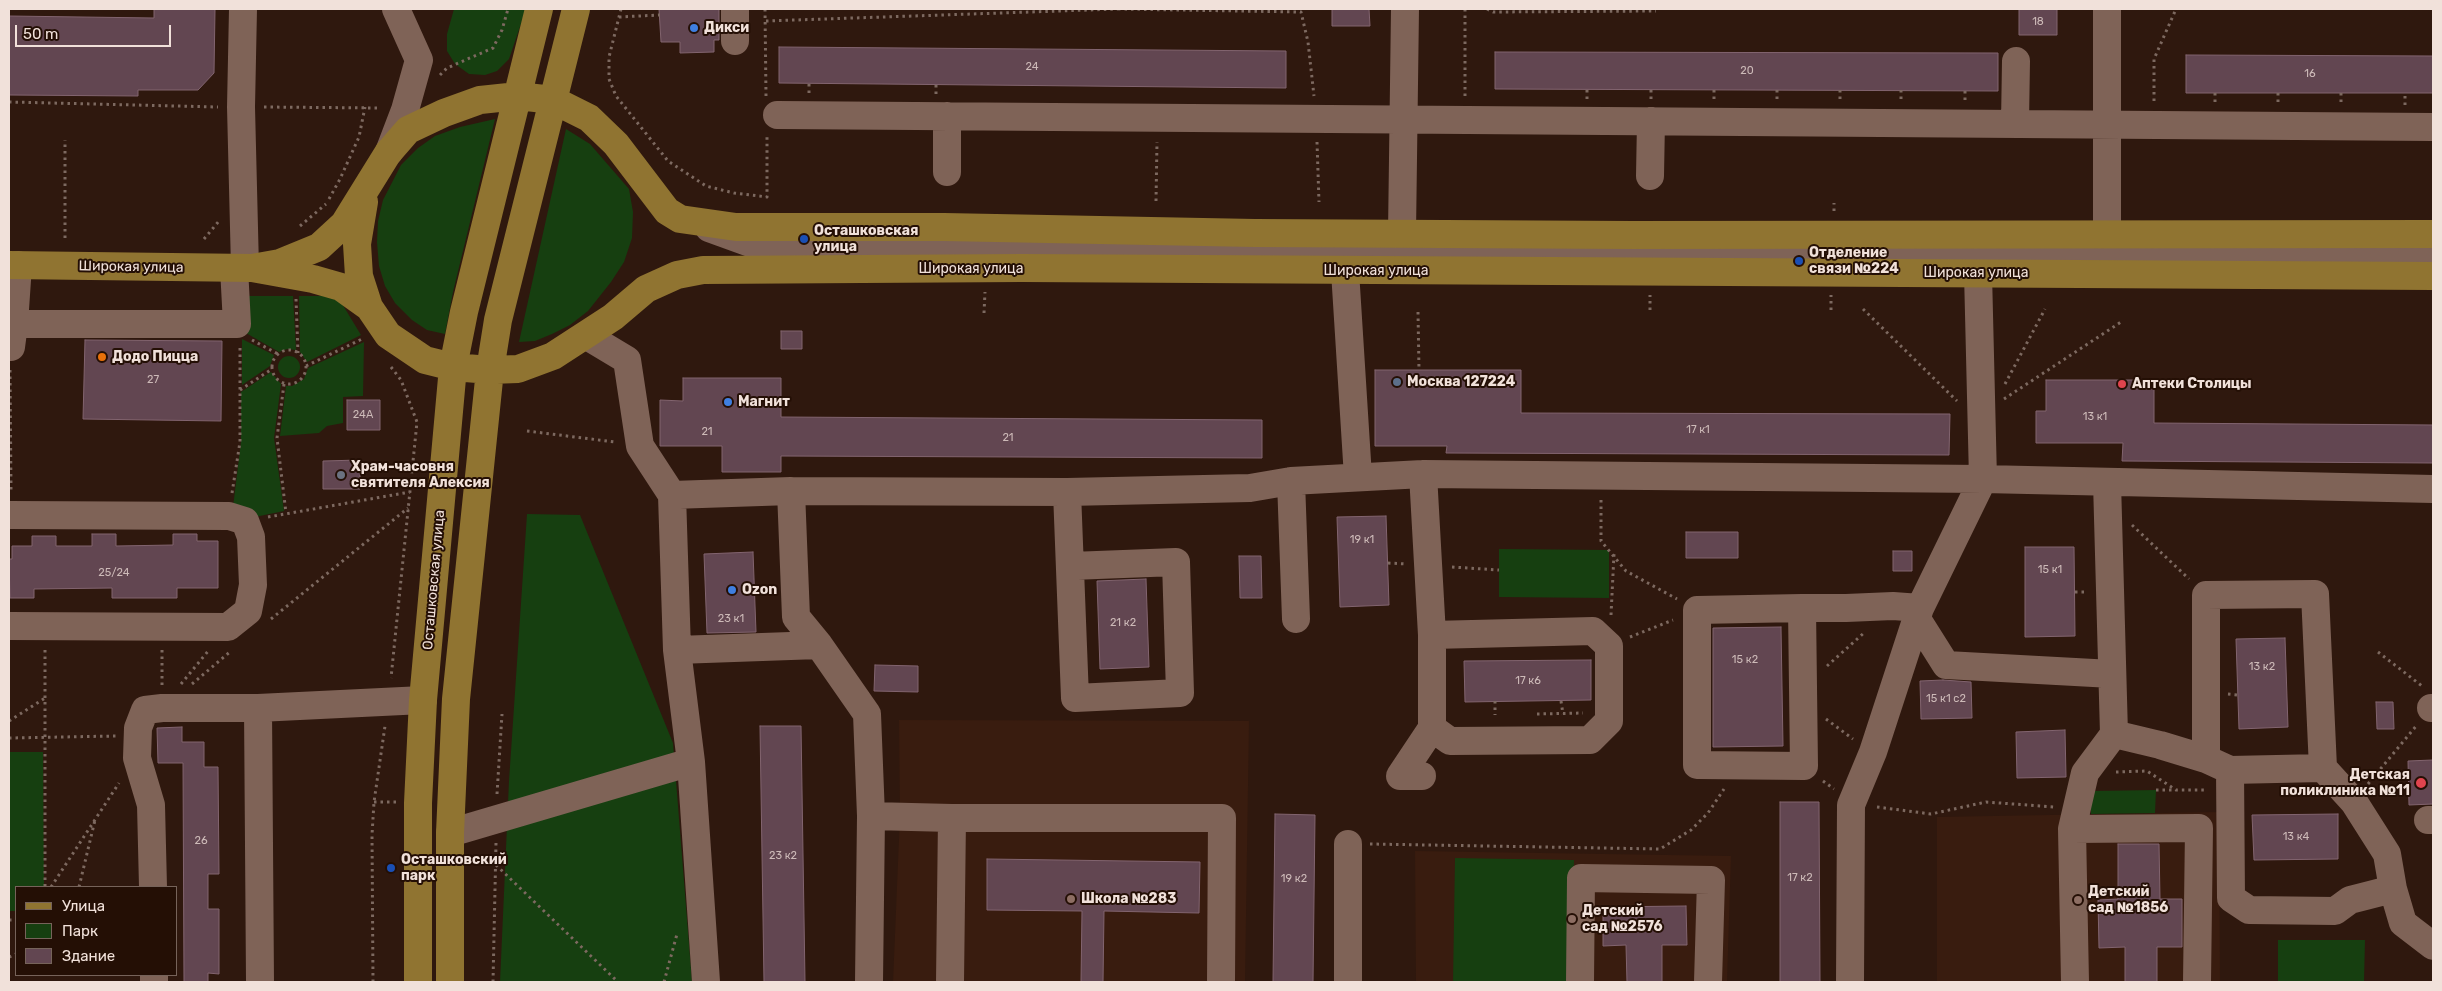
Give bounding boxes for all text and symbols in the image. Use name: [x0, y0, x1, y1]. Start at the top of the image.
scale bar: [18, 15, 174, 47]
house number: 18: [2032, 15, 2044, 29]
place label: Дикси: [704, 20, 749, 36]
marker: Дикси: [688, 22, 700, 34]
text: 50 m: [23, 25, 58, 43]
house number: 24: [1025, 60, 1039, 74]
house number: 20: [1740, 64, 1754, 78]
house number: 16: [2304, 67, 2316, 81]
place label: Осташковская улица: [814, 223, 918, 256]
marker: Осташковская улица: [798, 233, 810, 245]
place label: Отделение связи №224: [1809, 245, 1899, 278]
marker: Отделение связи №224: [1793, 255, 1805, 267]
street label: Широкая улица: [78, 258, 184, 276]
street label: Широкая улица: [919, 261, 1023, 277]
street label: Широкая улица: [1324, 263, 1428, 279]
street label: Широкая улица: [1924, 265, 2028, 281]
place label: Додо Пицца: [112, 349, 198, 365]
marker: Додо Пицца: [96, 351, 108, 363]
house number: 27: [147, 373, 159, 387]
place label: Москва 127224: [1407, 374, 1515, 390]
marker: Москва 127224: [1391, 376, 1403, 388]
place label: Аптеки Столицы: [2132, 376, 2252, 392]
marker: Аптеки Столицы: [2116, 378, 2128, 390]
place label: Магнит: [738, 394, 790, 410]
marker: Магнит: [722, 396, 734, 408]
house number: 24А: [353, 408, 373, 422]
house number: 13 к1: [2083, 410, 2107, 424]
house number: 17 к1: [1686, 423, 1710, 437]
house number: 21: [701, 425, 713, 439]
house number: 21: [1002, 431, 1014, 445]
place label: Храм-часовня святителя Алексия: [351, 459, 490, 492]
marker: Храм-часовня святителя Алексия: [335, 469, 347, 481]
street label: Осташковская улица: [420, 509, 448, 651]
house number: 19 к1: [1350, 533, 1374, 547]
house number: 15 к1: [2038, 563, 2062, 577]
house number: 25/24: [98, 566, 130, 580]
place label: Ozon: [742, 582, 777, 598]
marker: Ozon: [726, 584, 738, 596]
house number: 23 к1: [718, 612, 744, 626]
house number: 21 к2: [1110, 616, 1136, 630]
house number: 15 к2: [1732, 653, 1758, 667]
house number: 13 к2: [2249, 660, 2275, 674]
house number: 17 к6: [1515, 674, 1541, 688]
house number: 15 к1 с2: [1926, 692, 1966, 706]
place label: Детская поликлиника №11: [2280, 767, 2410, 800]
marker: Детская поликлиника №11: [2414, 776, 2428, 790]
house number: 13 к4: [2283, 830, 2309, 844]
house number: 26: [194, 834, 208, 848]
house number: 23 к2: [769, 849, 797, 863]
place label: Осташковский парк: [401, 852, 507, 884]
marker: Осташковский парк: [385, 862, 397, 874]
house number: 17 к2: [1787, 871, 1813, 885]
house number: 19 к2: [1281, 872, 1307, 886]
place label: Детский сад №1856: [2088, 884, 2168, 916]
legend: [15, 886, 178, 976]
place label: Школа №283: [1081, 891, 1176, 907]
marker: Школа №283: [1065, 893, 1077, 905]
marker: Детский сад №1856: [2072, 894, 2084, 906]
text: Улица: [62, 897, 105, 915]
place label: Детский сад №2576: [1582, 903, 1663, 936]
marker: Детский сад №2576: [1566, 913, 1578, 925]
text: Парк: [62, 922, 98, 940]
text: Здание: [62, 947, 115, 965]

